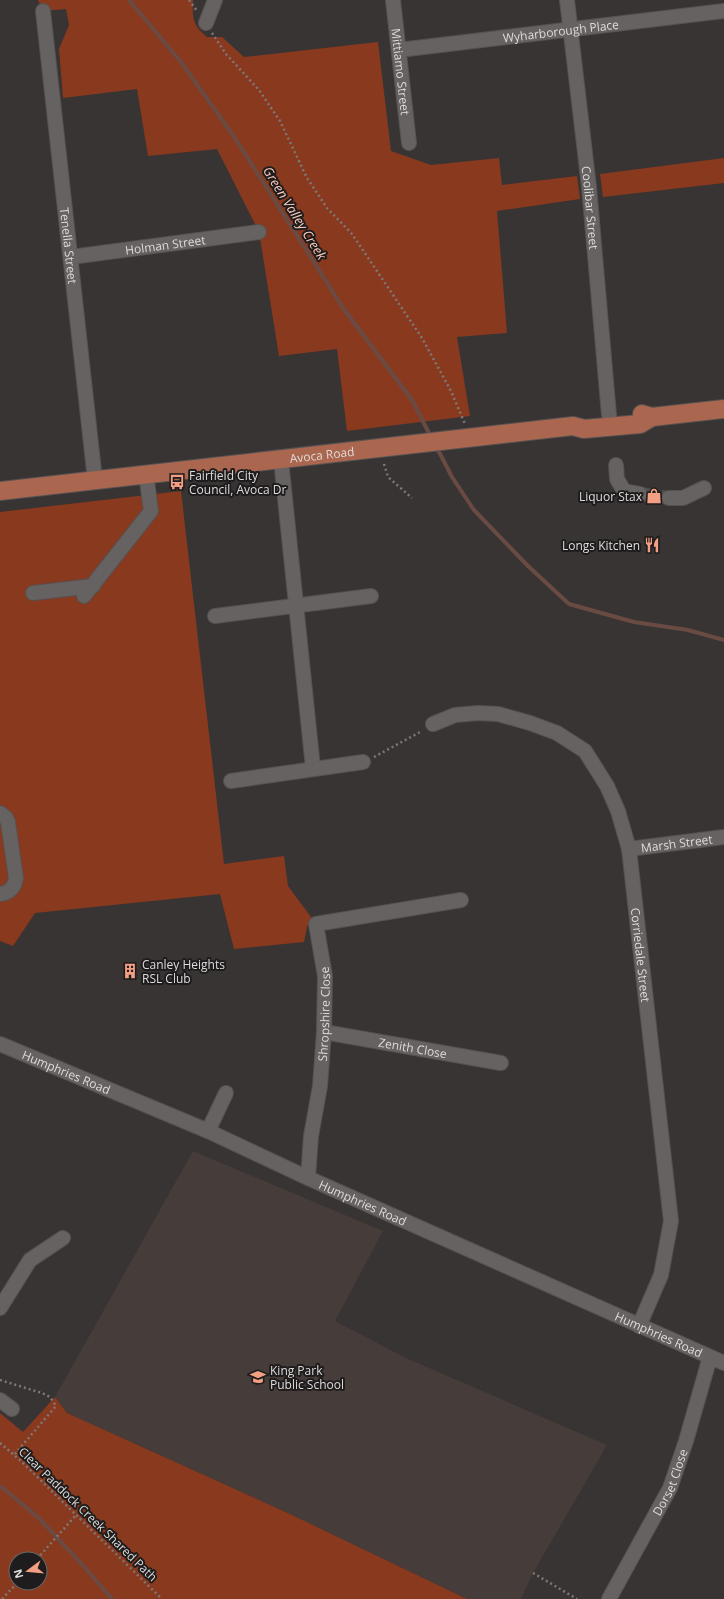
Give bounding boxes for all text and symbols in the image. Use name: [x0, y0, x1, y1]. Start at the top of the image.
street label: Wyharborough Place: [502, 15, 620, 46]
street label: Mittiamo Street: [388, 27, 414, 116]
water label: Green Valley Creek: [259, 163, 331, 264]
street label: Coolibar Street: [578, 165, 603, 250]
street label: Tenella Street: [56, 206, 82, 285]
street label: Holman Street: [124, 231, 206, 258]
street label: Avoca Road: [289, 442, 355, 467]
place label: Fairfield City Council, Avoca Dr: [189, 467, 287, 498]
bus stop icon: Fairfield City Council, Avoca Dr: [168, 473, 186, 491]
shop icon: Liquor Stax: [645, 487, 663, 505]
place label: Liquor Stax: [579, 488, 643, 505]
restaurant icon: Longs Kitchen: [643, 536, 661, 554]
place label: Longs Kitchen: [562, 537, 640, 554]
street label: Marsh Street: [640, 830, 713, 856]
street label: Corriedale Street: [627, 907, 655, 1003]
place label: Canley Heights RSL Club: [142, 956, 225, 987]
building icon: Canley Heights RSL Club: [121, 962, 139, 980]
street label: Shropshire Close: [313, 965, 334, 1062]
street label: Zenith Close: [377, 1033, 448, 1062]
street label: Humphries Road: [20, 1046, 113, 1098]
street label: Humphries Road: [316, 1175, 409, 1229]
street label: Humphries Road: [612, 1307, 705, 1361]
place label: King Park Public School: [270, 1362, 344, 1393]
school or university icon: King Park Public School: [249, 1368, 267, 1386]
street label: Clear Paddock Creek Shared Path: [15, 1443, 161, 1585]
street label: Dorset Close: [648, 1446, 691, 1519]
north arrow: [8, 1551, 48, 1591]
text: N: [9, 1568, 26, 1580]

